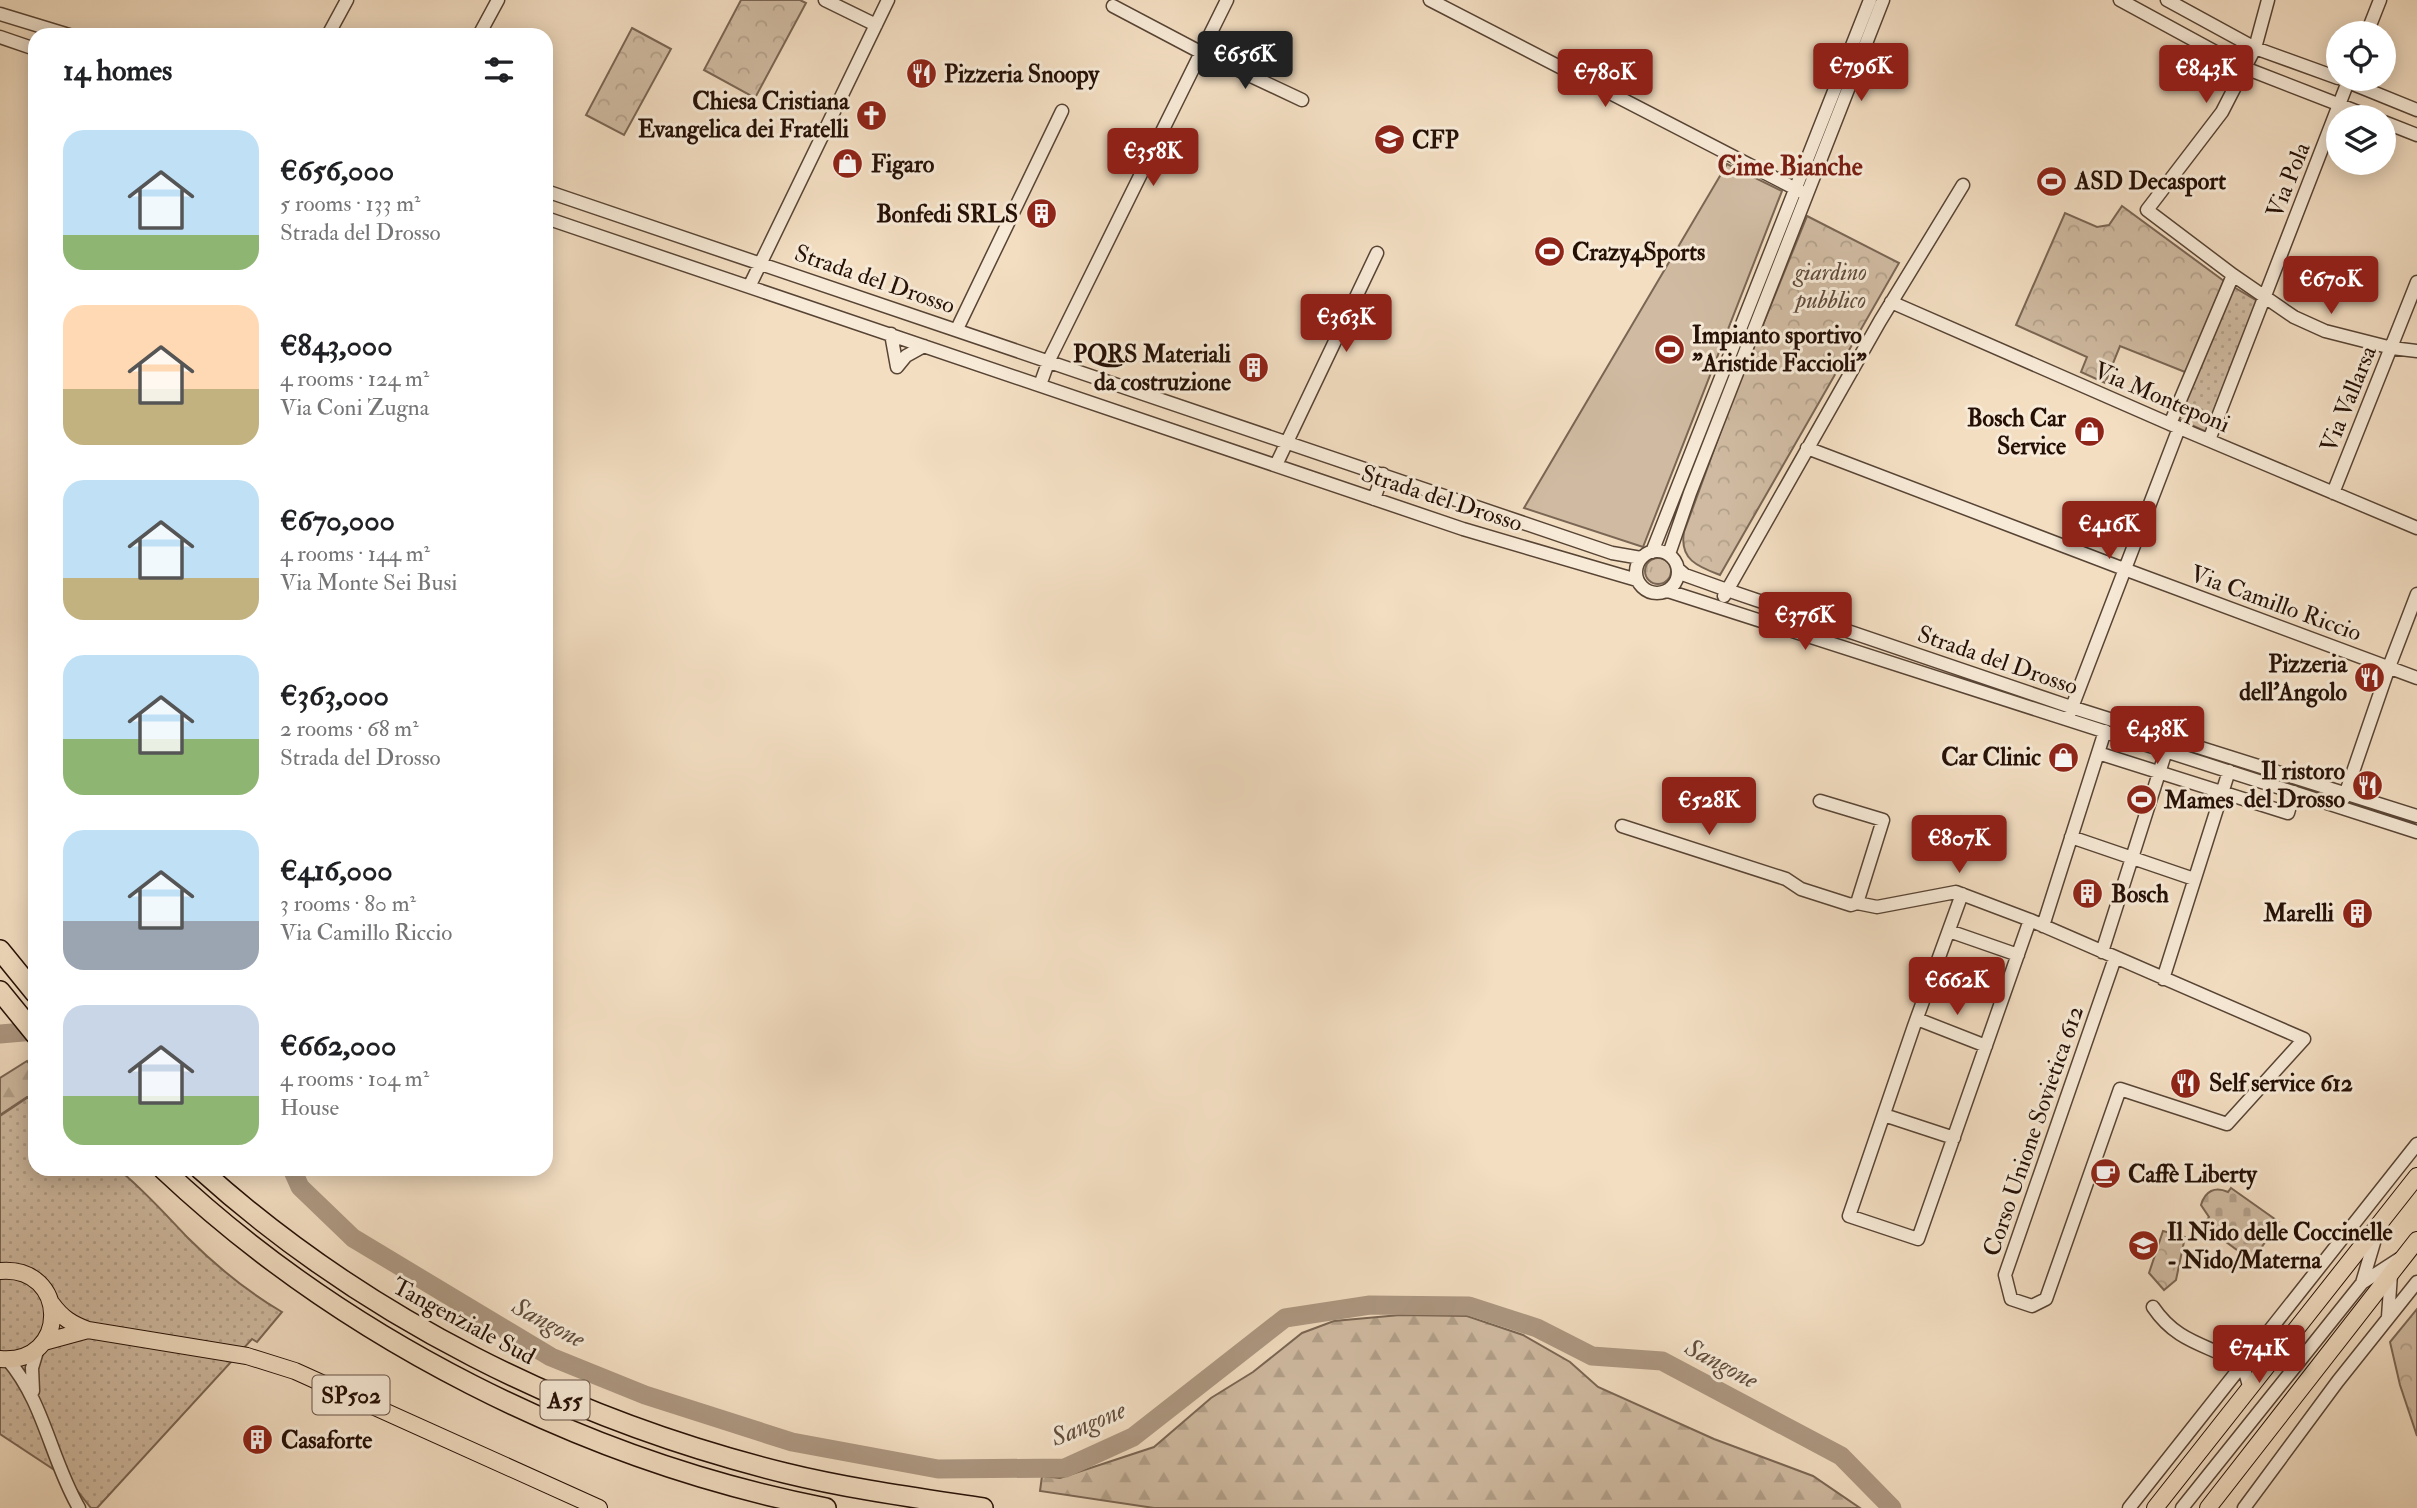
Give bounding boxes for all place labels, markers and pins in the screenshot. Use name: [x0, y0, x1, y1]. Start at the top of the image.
pin: €656K: [1196, 32, 1294, 91]
pin: €796K: [1812, 43, 1910, 103]
pin: €843K: [2157, 46, 2255, 105]
pin: €780K: [1556, 50, 1654, 109]
restaurant icon: Pizzeria Snoopy: [904, 57, 938, 91]
place label: Pizzeria Snoopy: [944, 59, 1101, 90]
place label: Chiesa Cristiana Evangelica dei Fratelli: [638, 86, 850, 145]
church icon: Chiesa Cristiana Evangelica dei Fratelli: [855, 98, 889, 132]
school or university icon: CFP: [1372, 123, 1406, 157]
place label: CFP: [1412, 125, 1459, 156]
pin: €358K: [1104, 128, 1202, 188]
shop icon: Figaro: [831, 147, 865, 181]
place label: Figaro: [871, 149, 935, 180]
sports icon: ASD Decasport: [2035, 164, 2069, 198]
place label: ASD Decasport: [2074, 166, 2226, 197]
building icon: Bonfedi SRLS: [1024, 197, 1058, 231]
place label: Bonfedi SRLS: [876, 199, 1018, 230]
sports icon: Crazy4Sports: [1532, 235, 1566, 269]
place label: Crazy4Sports: [1572, 237, 1705, 268]
pin: €670K: [2282, 256, 2380, 316]
pin: €363K: [1297, 294, 1395, 354]
place label: Impianto sportivo "Aristide Faccioli": [1692, 320, 1867, 379]
sports icon: Impianto sportivo "Aristide Faccioli": [1652, 332, 1686, 366]
place label: PQRS Materiali da costruzione: [1073, 339, 1232, 398]
building icon: PQRS Materiali da costruzione: [1237, 351, 1271, 385]
place label: Bosch Car Service: [1967, 403, 2067, 462]
shop icon: Bosch Car Service: [2072, 415, 2106, 449]
pin: €416K: [2060, 502, 2158, 561]
pin: €376K: [1756, 592, 1854, 652]
place label: Pizzeria dell'Angolo: [2239, 649, 2348, 708]
restaurant icon: Pizzeria dell'Angolo: [2353, 661, 2387, 695]
pin: €438K: [2108, 706, 2206, 766]
shop icon: Car Clinic: [2047, 740, 2081, 774]
place label: Car Clinic: [1941, 742, 2041, 773]
place label: Il ristoro del Drosso: [2244, 756, 2345, 815]
restaurant icon: Il ristoro del Drosso: [2351, 768, 2385, 802]
pin: €528K: [1660, 778, 1758, 837]
sports icon: Mames: [2124, 783, 2158, 817]
place label: Mames: [2163, 785, 2234, 816]
pin: €807K: [1910, 816, 2008, 875]
building icon: Bosch: [2071, 877, 2105, 911]
place label: Bosch: [2111, 879, 2169, 910]
building icon: Marelli: [2340, 896, 2374, 930]
place label: Marelli: [2262, 898, 2335, 929]
pin: €662K: [1908, 958, 2006, 1017]
restaurant icon: Self service 612: [2169, 1066, 2203, 1100]
place label: Self service 612: [2209, 1068, 2353, 1099]
cafe icon: Caffè Liberty: [2088, 1157, 2122, 1191]
place label: Caffè Liberty: [2128, 1159, 2258, 1190]
place label: Il Nido delle Coccinelle - Nido/Materna: [2167, 1217, 2393, 1276]
school or university icon: Il Nido delle Coccinelle - Nido/Materna: [2127, 1229, 2161, 1263]
pin: €741K: [2210, 1326, 2308, 1385]
building icon: Casaforte: [241, 1423, 275, 1457]
place label: Casaforte: [281, 1425, 372, 1456]

